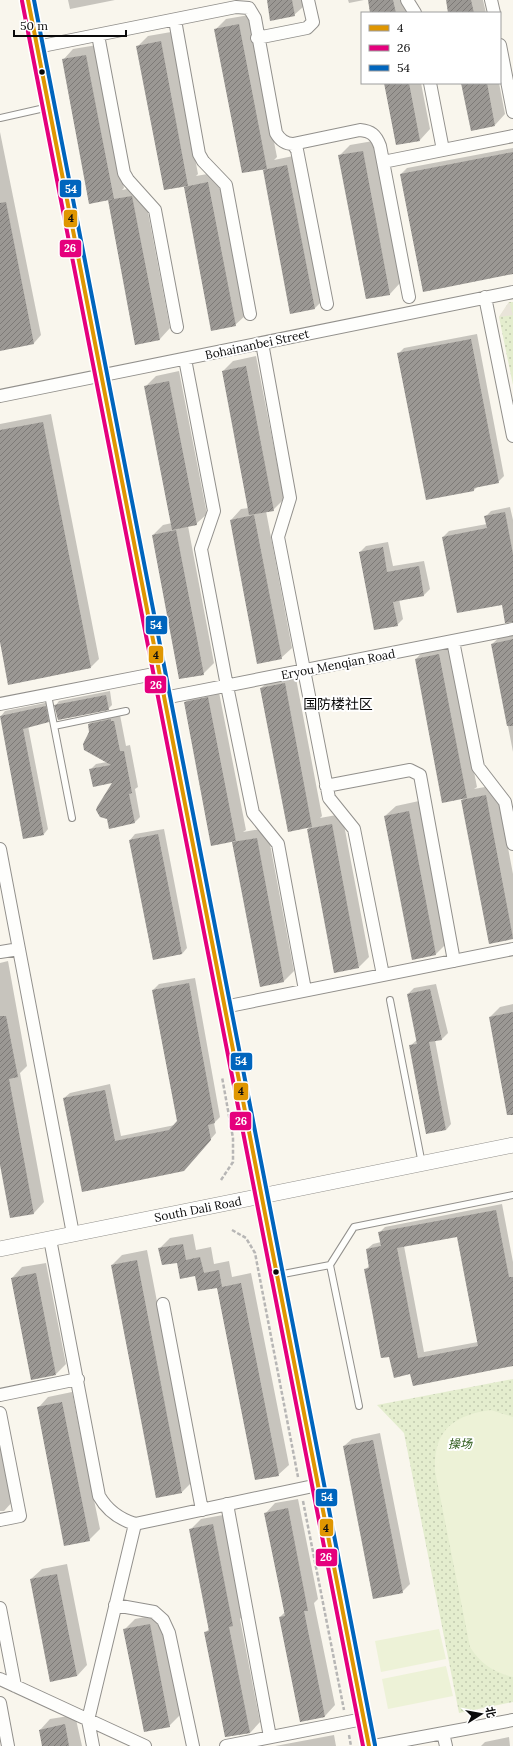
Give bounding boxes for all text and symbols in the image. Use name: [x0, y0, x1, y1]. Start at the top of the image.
scale bar: [14, 12, 126, 38]
legend: [361, 12, 501, 84]
text: 50 m: [20, 18, 48, 33]
text: 4: [397, 20, 404, 35]
text: 26: [397, 40, 410, 55]
text: 54: [397, 60, 411, 75]
unlabelled marker: [37, 67, 47, 77]
line badge: 54: [59, 179, 82, 198]
text: 54: [65, 182, 77, 196]
line badge: 4: [63, 209, 78, 228]
text: 4: [68, 211, 74, 225]
line badge: 26: [59, 239, 82, 258]
text: 26: [64, 241, 76, 255]
street label: Bohainanbei Street: [204, 326, 311, 362]
line badge: 54: [145, 615, 168, 635]
text: 54: [150, 618, 162, 632]
line badge: 4: [148, 645, 164, 664]
street label: Eryou Menqian Road: [280, 646, 396, 682]
text: 4: [153, 648, 159, 662]
line badge: 26: [144, 675, 167, 694]
text: 26: [150, 678, 162, 692]
district label: 国防楼社区: [303, 695, 373, 713]
line badge: 54: [230, 1052, 253, 1071]
text: 54: [235, 1054, 247, 1068]
line badge: 4: [233, 1082, 249, 1101]
text: 4: [238, 1084, 244, 1098]
line badge: 26: [229, 1111, 252, 1131]
text: 26: [235, 1114, 247, 1128]
street label: South Dali Road: [153, 1193, 243, 1225]
unlabelled marker: [271, 1267, 281, 1277]
park label: 操场: [448, 1436, 473, 1451]
line badge: 54: [315, 1488, 338, 1507]
text: 54: [321, 1490, 333, 1504]
line badge: 4: [319, 1518, 334, 1537]
text: 4: [323, 1521, 329, 1535]
line badge: 26: [315, 1548, 338, 1567]
text: 26: [320, 1550, 332, 1564]
north arrow: [461, 1694, 501, 1734]
text: 北: [483, 1705, 499, 1719]

